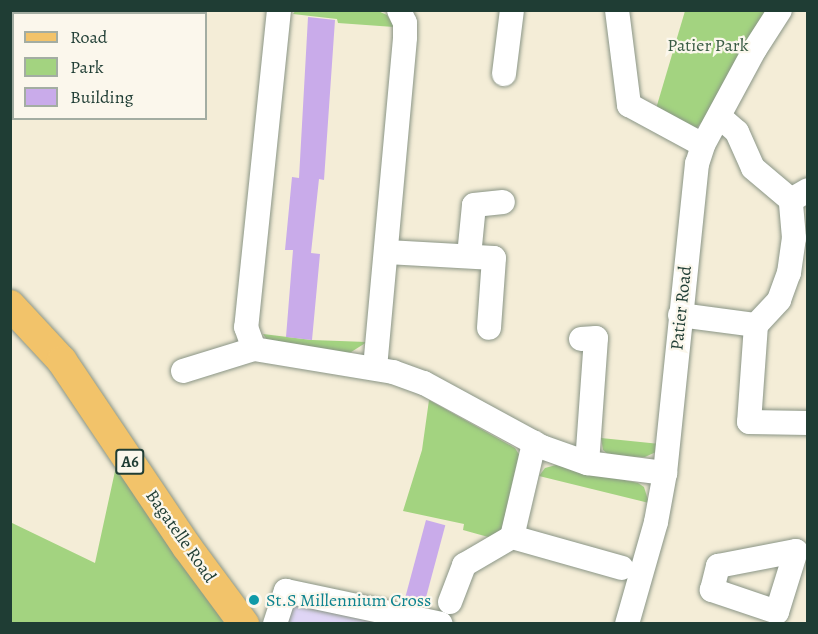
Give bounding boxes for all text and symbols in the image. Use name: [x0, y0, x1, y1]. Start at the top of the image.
legend: [12, 12, 207, 120]
text: Road: [70, 25, 107, 49]
park label: Patier Park: [667, 34, 749, 56]
text: Park: [70, 55, 104, 79]
text: Building: [70, 85, 134, 109]
street label: Patier Road: [666, 265, 696, 351]
road number: A6: [115, 449, 145, 475]
street label: Bagatelle Road: [141, 485, 221, 587]
place label: St.S Millennium Cross: [266, 589, 431, 611]
marker: St.S Millennium Cross: [247, 593, 261, 607]

